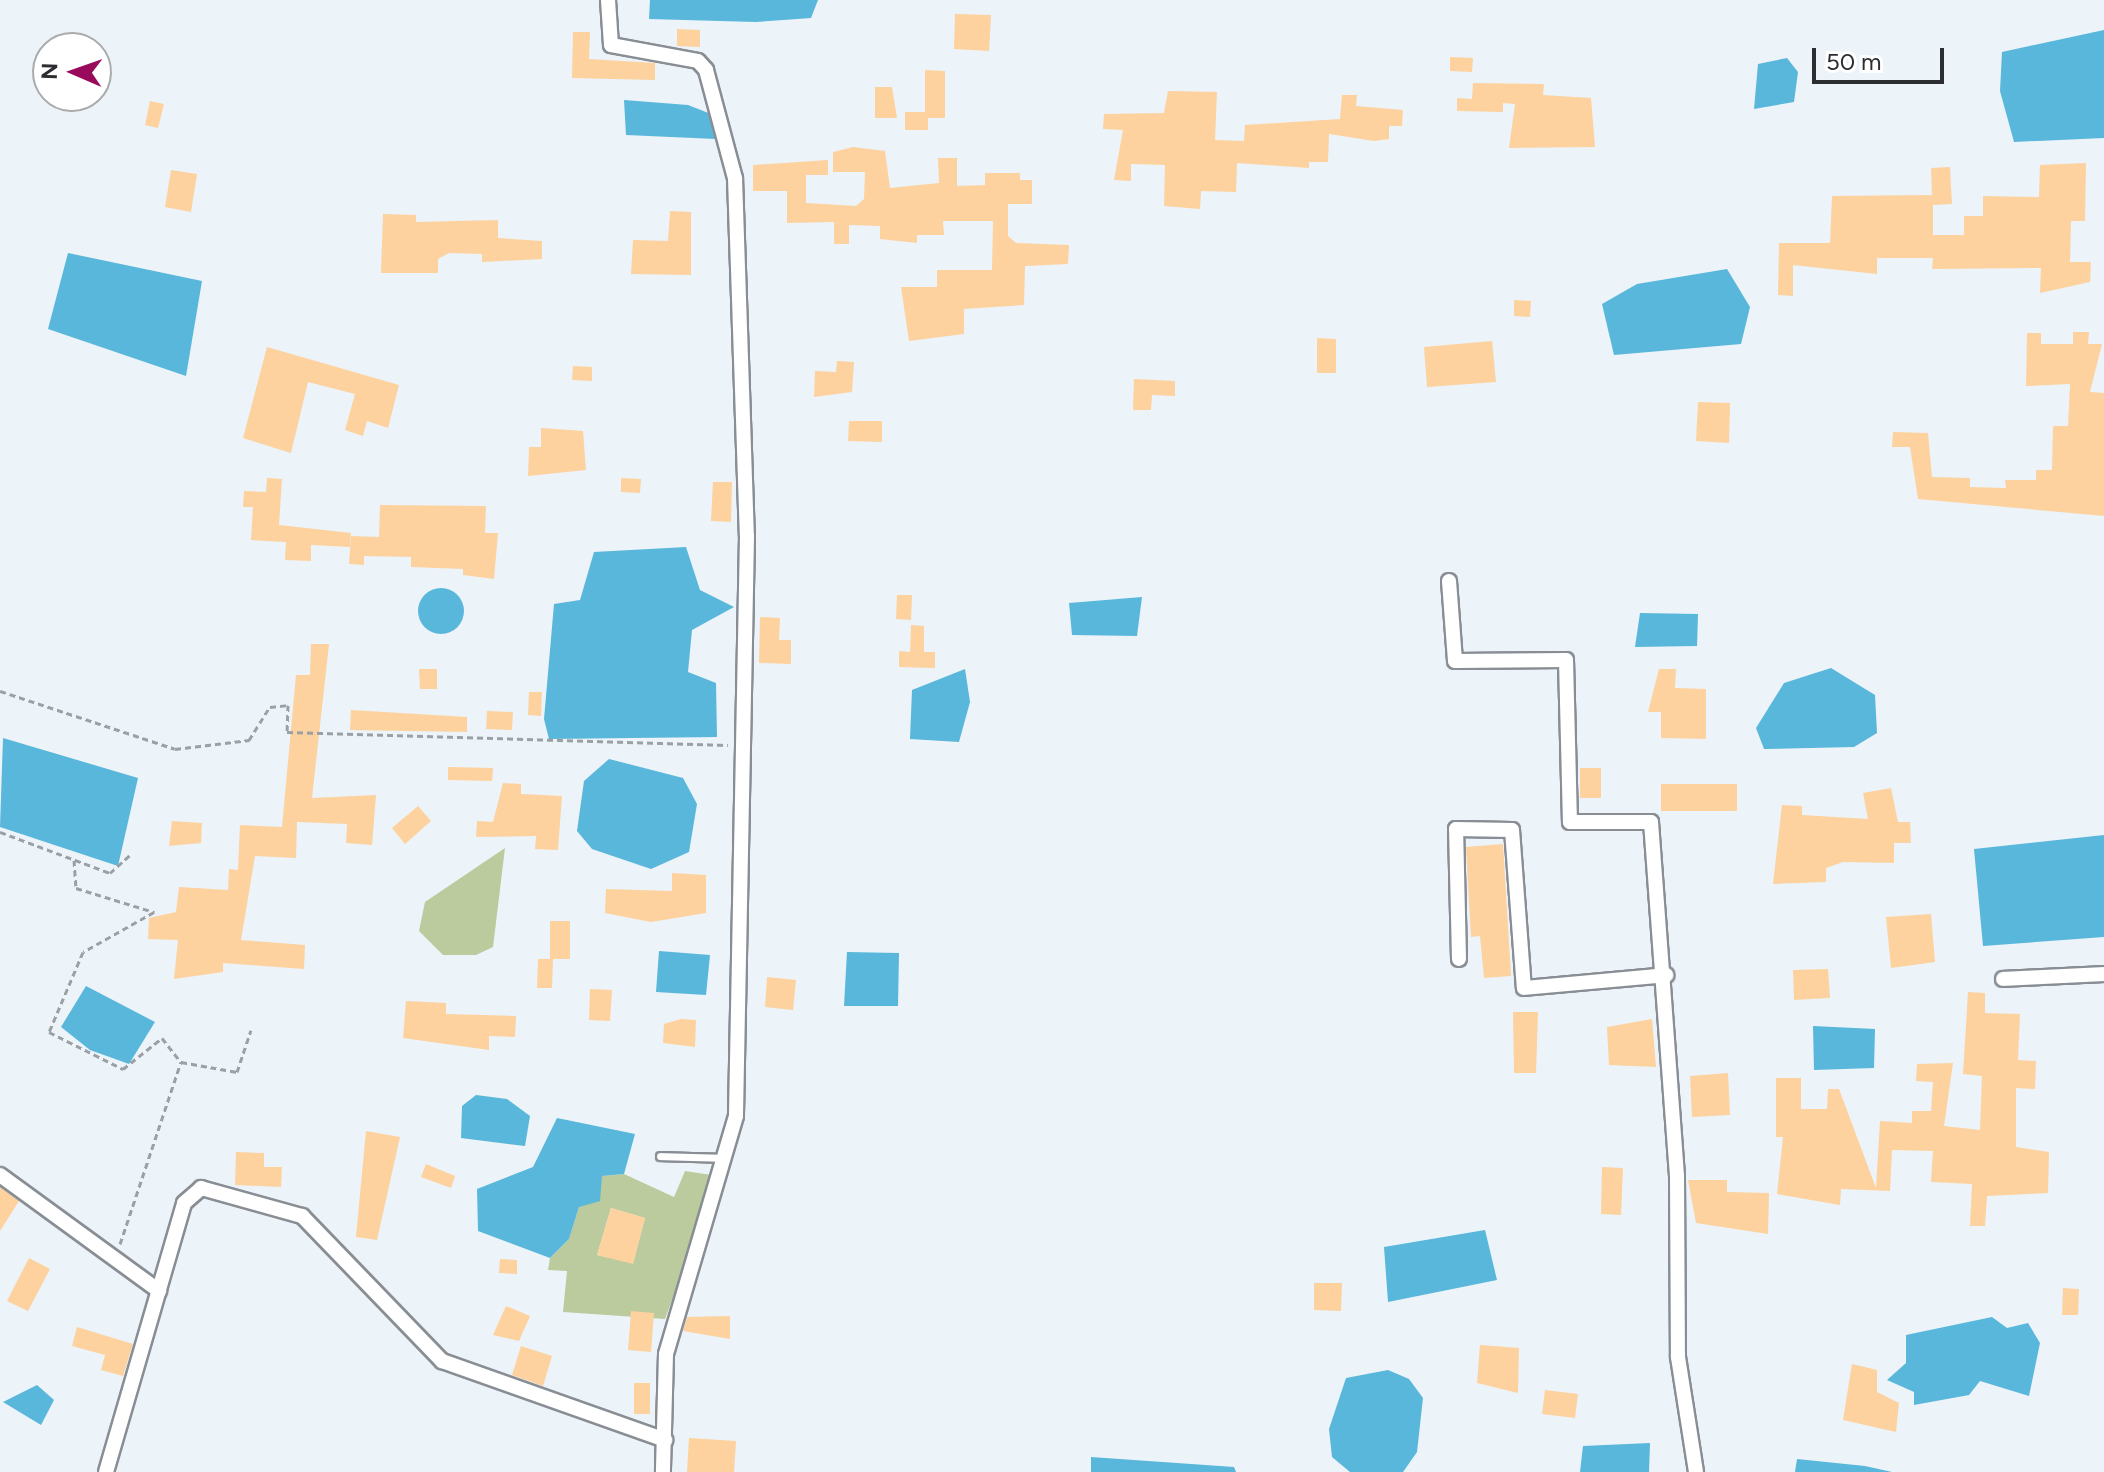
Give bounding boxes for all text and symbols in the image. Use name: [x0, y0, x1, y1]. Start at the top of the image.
north arrow: [32, 32, 112, 112]
scale bar: [1816, 32, 1948, 82]
text: 50 m: [1826, 47, 1882, 76]
text: N: [36, 62, 63, 80]

